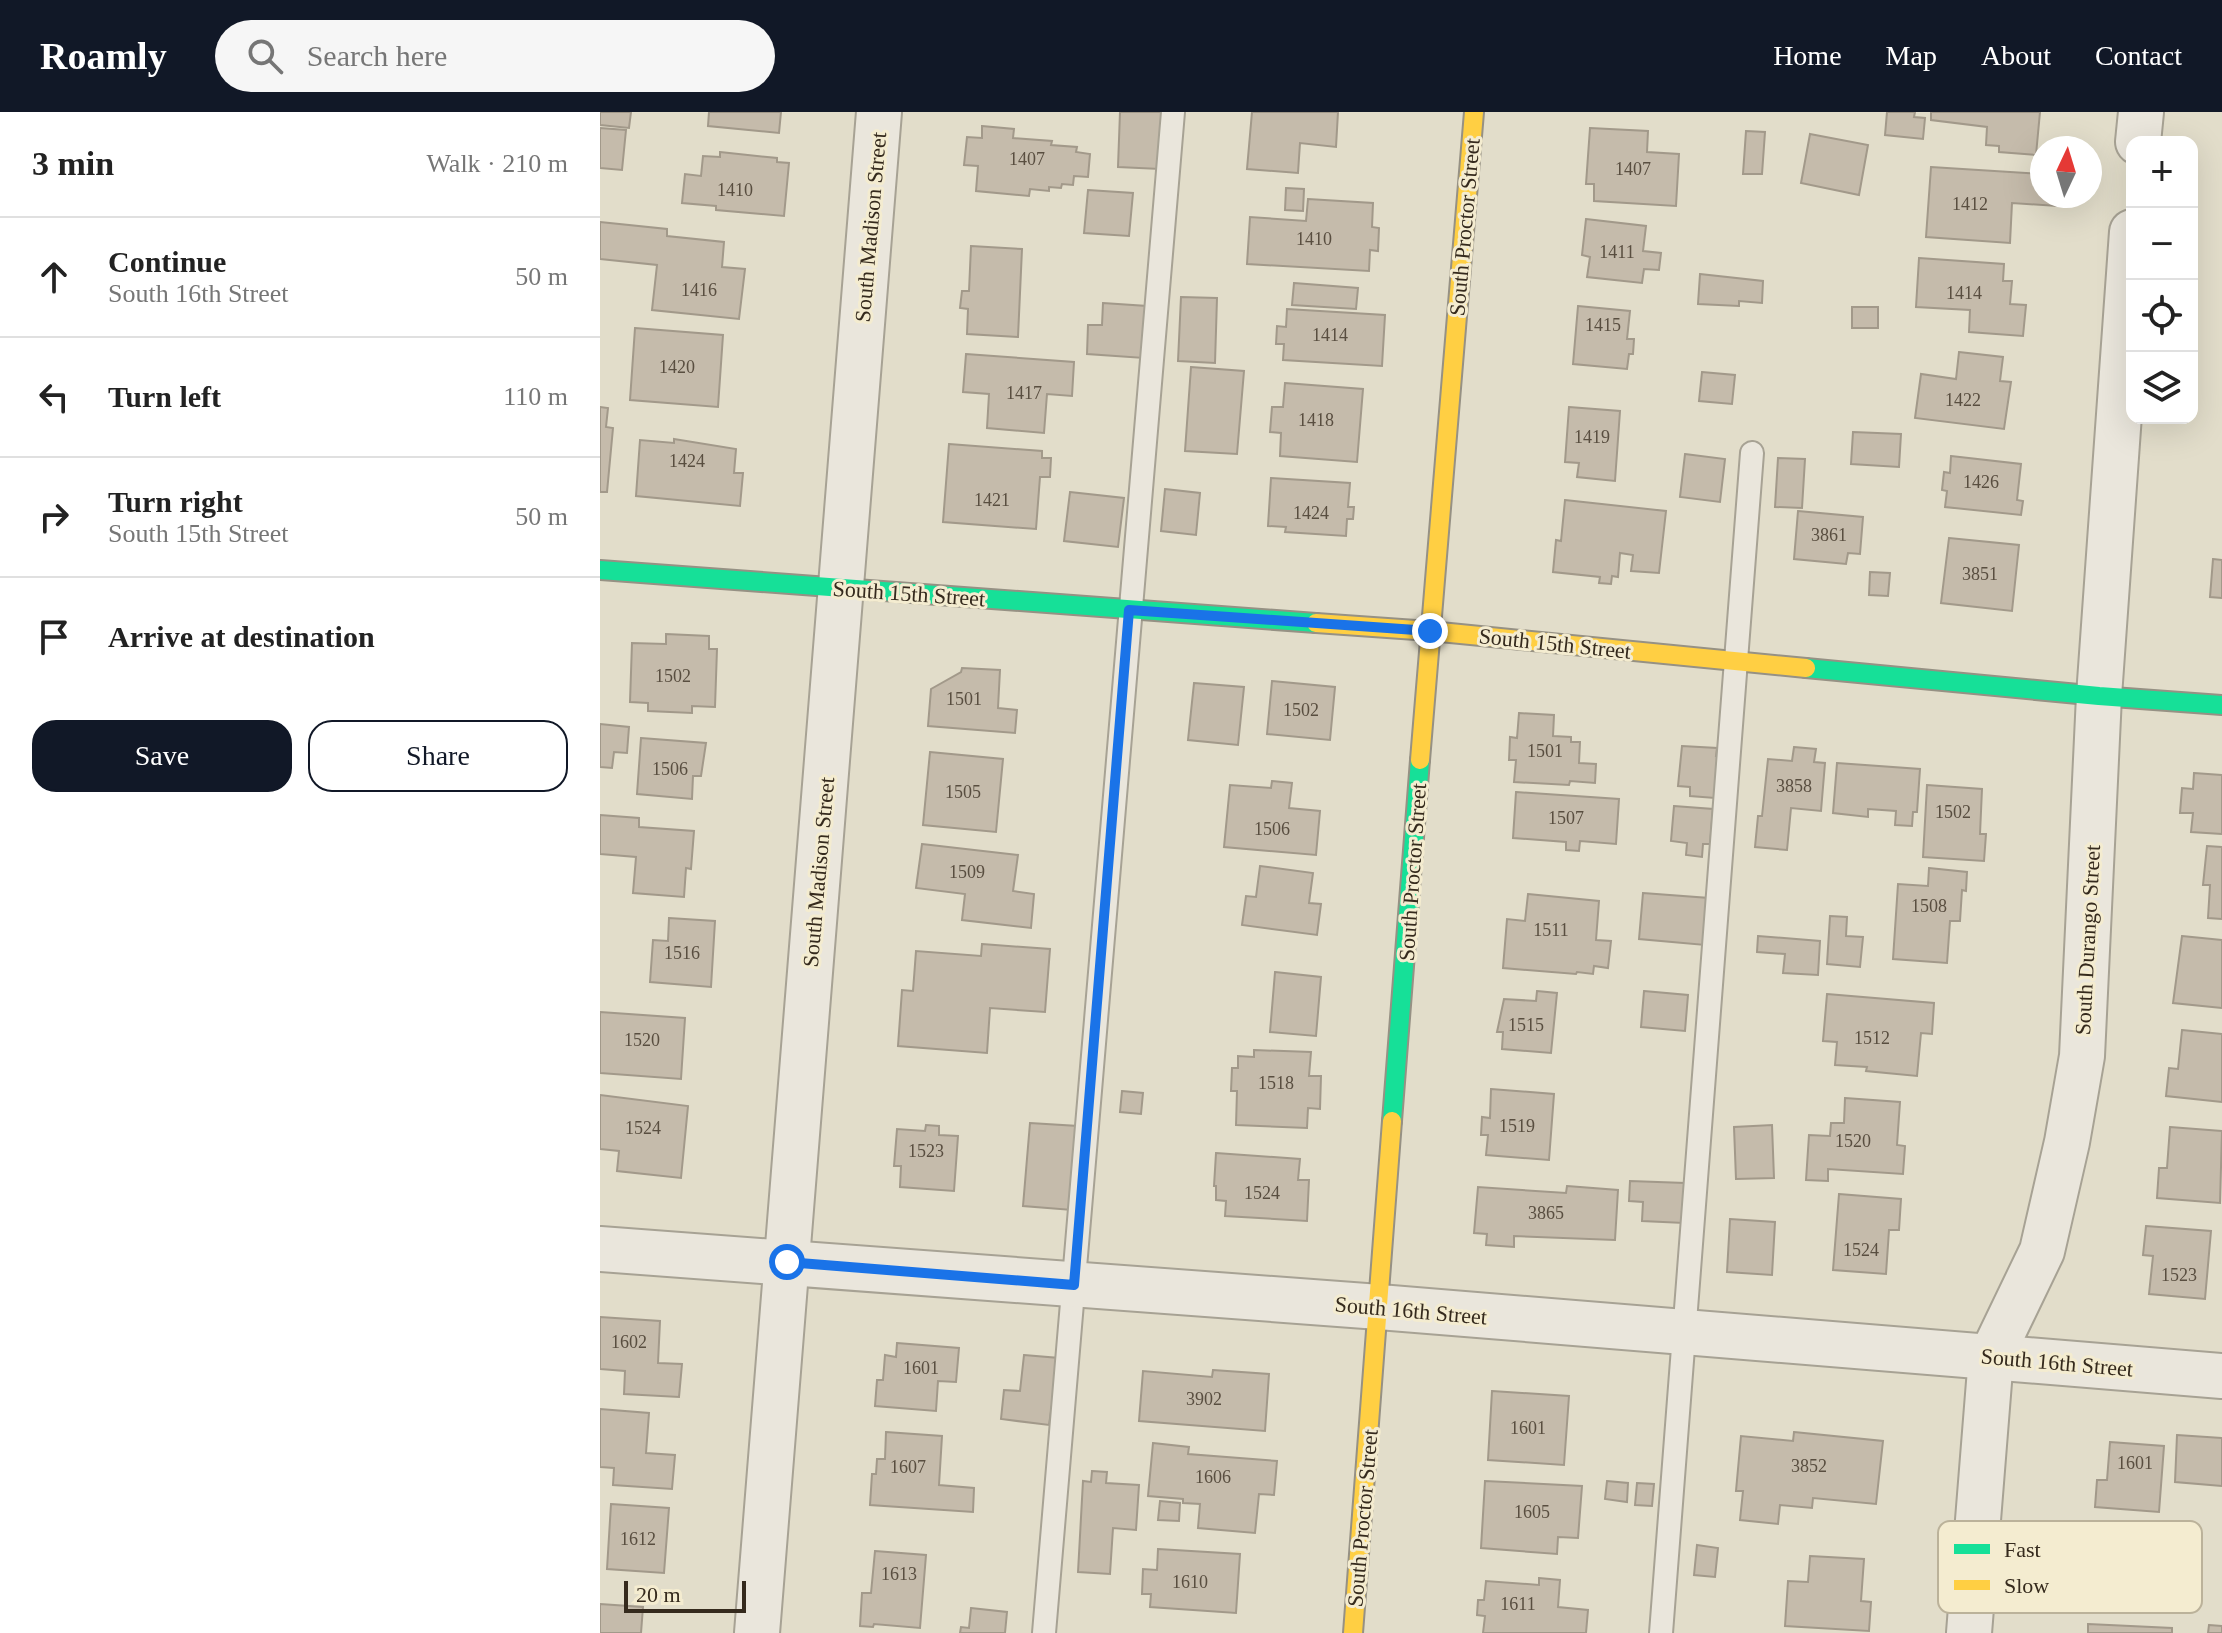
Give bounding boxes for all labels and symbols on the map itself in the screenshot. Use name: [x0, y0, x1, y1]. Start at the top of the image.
street label: South Madison Street: [850, 131, 891, 323]
north arrow: [2030, 136, 2102, 208]
street label: South Proctor Street: [1444, 137, 1485, 317]
house number: 1407: [1009, 149, 1045, 169]
house number: 1407: [1615, 159, 1651, 179]
house number: 1410: [717, 180, 753, 200]
house number: 1412: [1952, 194, 1988, 214]
house number: 1410: [1296, 229, 1332, 249]
house number: 1411: [1599, 242, 1635, 262]
house number: 1416: [681, 280, 717, 300]
house number: 1414: [1946, 283, 1982, 303]
house number: 1415: [1585, 315, 1621, 335]
house number: 1414: [1312, 325, 1348, 345]
house number: 1420: [659, 357, 695, 377]
house number: 1417: [1006, 383, 1042, 403]
house number: 1422: [1945, 390, 1981, 410]
house number: 1418: [1298, 410, 1334, 430]
house number: 1419: [1574, 427, 1610, 447]
house number: 1424: [669, 451, 705, 471]
house number: 1426: [1963, 472, 1999, 492]
house number: 1421: [974, 490, 1010, 510]
house number: 1424: [1293, 503, 1329, 523]
house number: 3861: [1811, 525, 1847, 545]
house number: 3851: [1962, 564, 1998, 584]
street label: South 15th Street: [832, 576, 986, 611]
route end: [1412, 613, 1448, 649]
street label: South 15th Street: [1478, 623, 1632, 664]
house number: 1502: [655, 666, 691, 686]
house number: 1501: [946, 689, 982, 709]
house number: 1502: [1283, 700, 1319, 720]
house number: 1501: [1527, 741, 1563, 761]
house number: 1506: [652, 759, 688, 779]
street label: South Madison Street: [798, 776, 839, 968]
house number: 3858: [1776, 776, 1812, 796]
house number: 1505: [945, 782, 981, 802]
street label: South Proctor Street: [1394, 782, 1431, 962]
house number: 1502: [1935, 802, 1971, 822]
house number: 1507: [1548, 808, 1584, 828]
house number: 1506: [1254, 819, 1290, 839]
street label: South Durango Street: [2070, 844, 2105, 1036]
house number: 1509: [949, 862, 985, 882]
house number: 1508: [1911, 896, 1947, 916]
house number: 1511: [1533, 920, 1569, 940]
house number: 1516: [664, 943, 700, 963]
house number: 1515: [1508, 1015, 1544, 1035]
house number: 1512: [1854, 1028, 1890, 1048]
house number: 1520: [624, 1030, 660, 1050]
house number: 1518: [1258, 1073, 1294, 1093]
house number: 1519: [1499, 1116, 1535, 1136]
house number: 1524: [625, 1118, 661, 1138]
house number: 1520: [1835, 1131, 1871, 1151]
house number: 1523: [908, 1141, 944, 1161]
house number: 1524: [1244, 1183, 1280, 1203]
house number: 3865: [1528, 1203, 1564, 1223]
house number: 1524: [1843, 1240, 1879, 1260]
route start: [769, 1244, 805, 1280]
house number: 1523: [2161, 1265, 2197, 1285]
street label: South 16th Street: [1334, 1291, 1488, 1330]
house number: 1602: [611, 1332, 647, 1352]
street label: South 16th Street: [1980, 1343, 2134, 1382]
house number: 1601: [903, 1358, 939, 1378]
house number: 3902: [1186, 1389, 1222, 1409]
house number: 1601: [1510, 1418, 1546, 1438]
street label: South Proctor Street: [1342, 1428, 1383, 1608]
house number: 1601: [2117, 1453, 2153, 1473]
house number: 3852: [1791, 1456, 1827, 1476]
house number: 1607: [890, 1457, 926, 1477]
house number: 1606: [1195, 1467, 1231, 1487]
house number: 1605: [1514, 1502, 1550, 1522]
legend: [1938, 1521, 2202, 1613]
house number: 1612: [620, 1529, 656, 1549]
text: Fast: [2004, 1537, 2041, 1562]
house number: 1613: [881, 1564, 917, 1584]
house number: 1610: [1172, 1572, 1208, 1592]
text: Slow: [2004, 1573, 2049, 1598]
scale bar: [624, 1577, 746, 1613]
house number: 1611: [1500, 1594, 1536, 1614]

